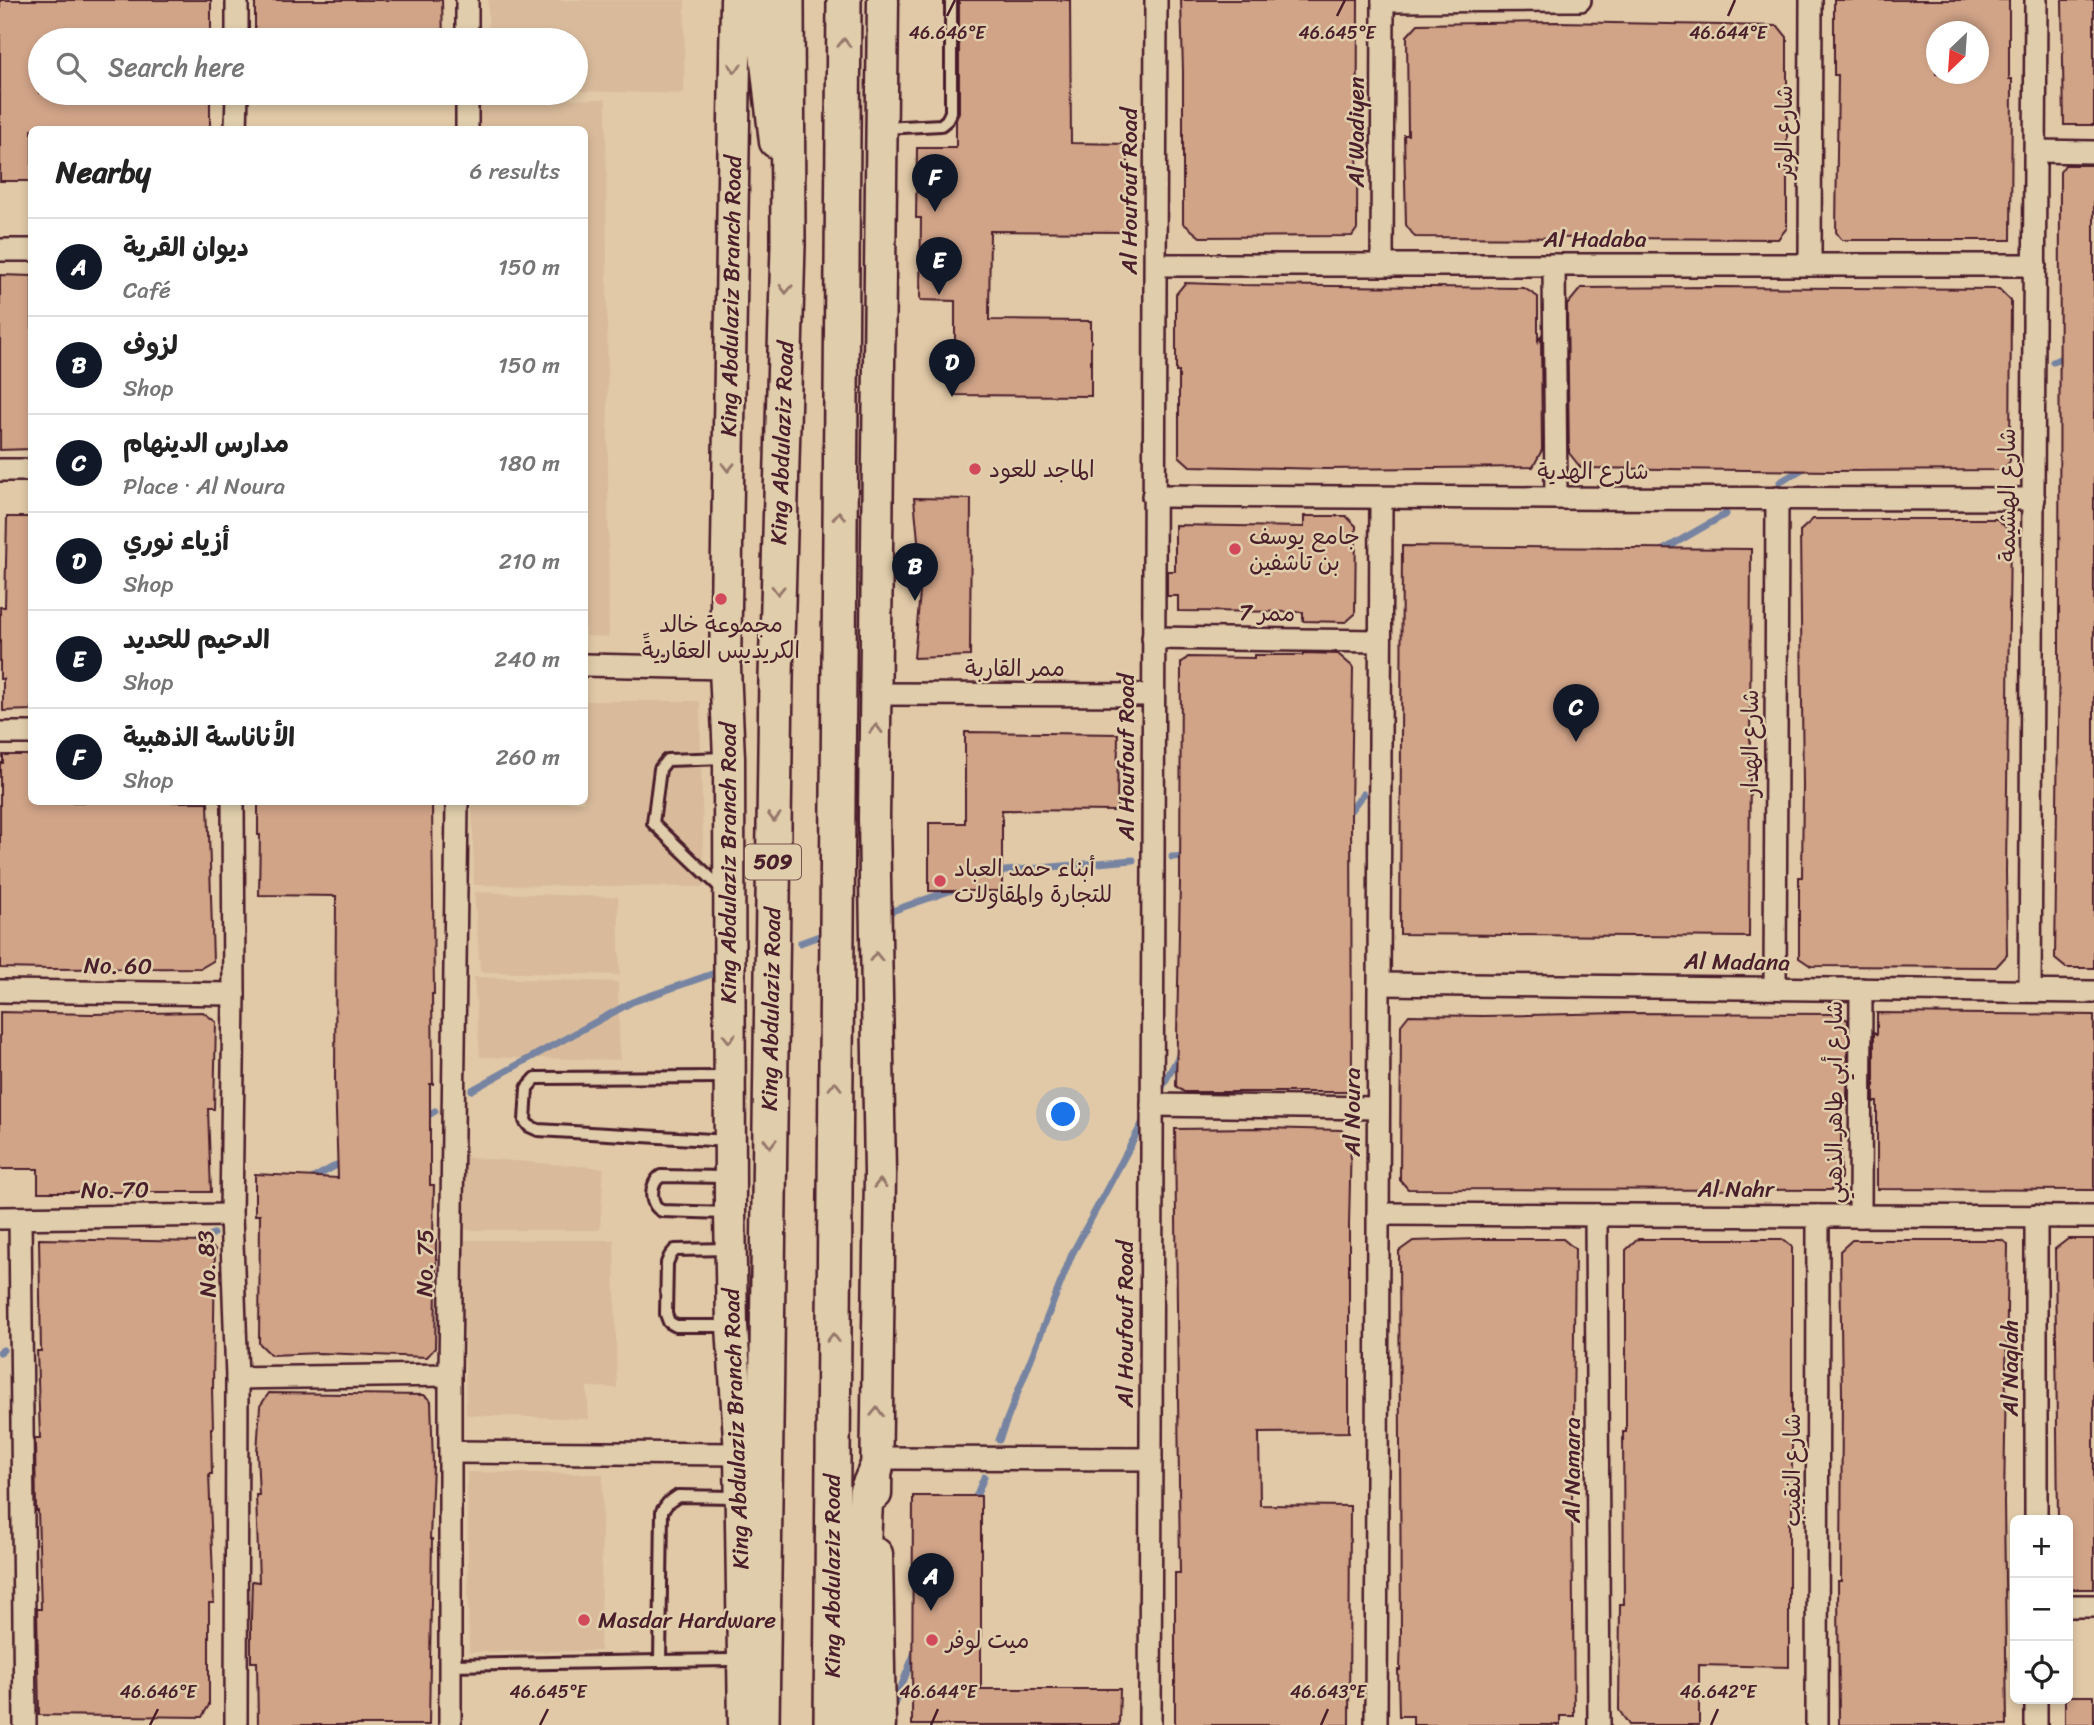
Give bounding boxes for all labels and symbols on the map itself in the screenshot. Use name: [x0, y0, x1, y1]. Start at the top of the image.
text: 46.646°E: [909, 17, 986, 49]
text: 46.645°E: [1298, 17, 1377, 49]
text: 46.644°E: [1689, 17, 1768, 49]
north arrow: [1926, 21, 1989, 84]
one-way arrow: [836, 38, 852, 48]
one-way arrow: [727, 63, 742, 74]
street label: Al Wadiyen: [1336, 77, 1377, 188]
street label: شارع الوتر: [1764, 85, 1805, 181]
street label: Al Houfouf Road: [1109, 106, 1150, 275]
street label: King Abdulaziz Branch Road: [708, 153, 754, 437]
pin: F: [912, 154, 958, 212]
street label: Al Hadaba: [1543, 219, 1647, 260]
pin: E: [916, 237, 962, 295]
one-way arrow: [779, 283, 794, 294]
street label: King Abdulaziz Road: [758, 339, 806, 546]
pin: D: [929, 339, 975, 397]
street label: شارع الهشيمة: [1987, 428, 2028, 562]
place label: الماجد للعود: [989, 449, 1095, 490]
street label: شارع الهدية: [1537, 451, 1649, 492]
marker: الماجد للعود: [967, 461, 983, 477]
one-way arrow: [721, 462, 736, 473]
one-way arrow: [831, 510, 847, 521]
place label: جامع يوسف بن تاشفين: [1249, 516, 1360, 583]
marker: جامع يوسف بن تاشفين: [1227, 541, 1243, 557]
pin: B: [892, 543, 938, 601]
one-way arrow: [770, 585, 786, 595]
marker: مجموعة خالد الكريديس العقاريةً: [713, 591, 729, 607]
street label: ممر 7: [1238, 592, 1296, 634]
place label: مجموعة خالد الكريديس العقاريةً: [642, 604, 800, 671]
street label: ممر القاربة: [965, 648, 1065, 689]
street label: Al Houfouf Road: [1106, 672, 1147, 841]
pin: C: [1553, 684, 1599, 742]
street label: شارع الهدار: [1730, 689, 1771, 799]
street label: King Abdulaziz Branch Road: [708, 721, 749, 1004]
one-way arrow: [868, 724, 883, 735]
one-way arrow: [766, 812, 782, 823]
road number: 509: [745, 844, 801, 880]
place label: أبناء حمد العباد للتجارة والمقاولات: [954, 848, 1112, 915]
marker: أبناء حمد العباد للتجارة والمقاولات: [932, 873, 948, 889]
street label: King Abdulaziz Road: [749, 905, 793, 1111]
street label: Al Madana: [1683, 941, 1791, 983]
street label: No. 60: [84, 945, 152, 987]
one-way arrow: [869, 951, 884, 962]
street label: شارع أبي طاهر الذهبي: [1814, 1001, 1855, 1203]
one-way arrow: [721, 1033, 737, 1043]
street label: Al Noura: [1332, 1067, 1373, 1157]
one-way arrow: [827, 1081, 843, 1091]
your location: [1046, 1097, 1080, 1131]
one-way arrow: [762, 1138, 778, 1148]
street label: No. 70: [81, 1169, 149, 1211]
street label: Al Nahr: [1697, 1169, 1776, 1210]
one-way arrow: [872, 1179, 888, 1189]
street label: No. 83: [185, 1229, 229, 1298]
street label: No. 75: [404, 1229, 446, 1297]
street label: Al Houfouf Road: [1105, 1239, 1146, 1408]
street label: King Abdulaziz Branch Road: [711, 1286, 761, 1570]
street label: Al Naqlah: [1990, 1320, 2031, 1417]
one-way arrow: [825, 1333, 841, 1343]
one-way arrow: [869, 1406, 884, 1417]
street label: شارع النقيب: [1772, 1413, 1813, 1527]
street label: Al Namara: [1552, 1417, 1593, 1524]
street label: King Abdulaziz Road: [812, 1472, 853, 1678]
pin: A: [908, 1553, 954, 1611]
place label: Masdar Hardware: [598, 1600, 776, 1641]
marker: Masdar Hardware: [576, 1612, 592, 1628]
place label: ميت لوفر: [944, 1620, 1029, 1661]
marker: ميت لوفر: [924, 1632, 940, 1648]
text: 46.646°E: [120, 1676, 197, 1708]
text: 46.645°E: [509, 1676, 588, 1708]
text: 46.644°E: [899, 1676, 978, 1708]
text: 46.643°E: [1290, 1676, 1367, 1708]
text: 46.642°E: [1680, 1676, 1757, 1708]

